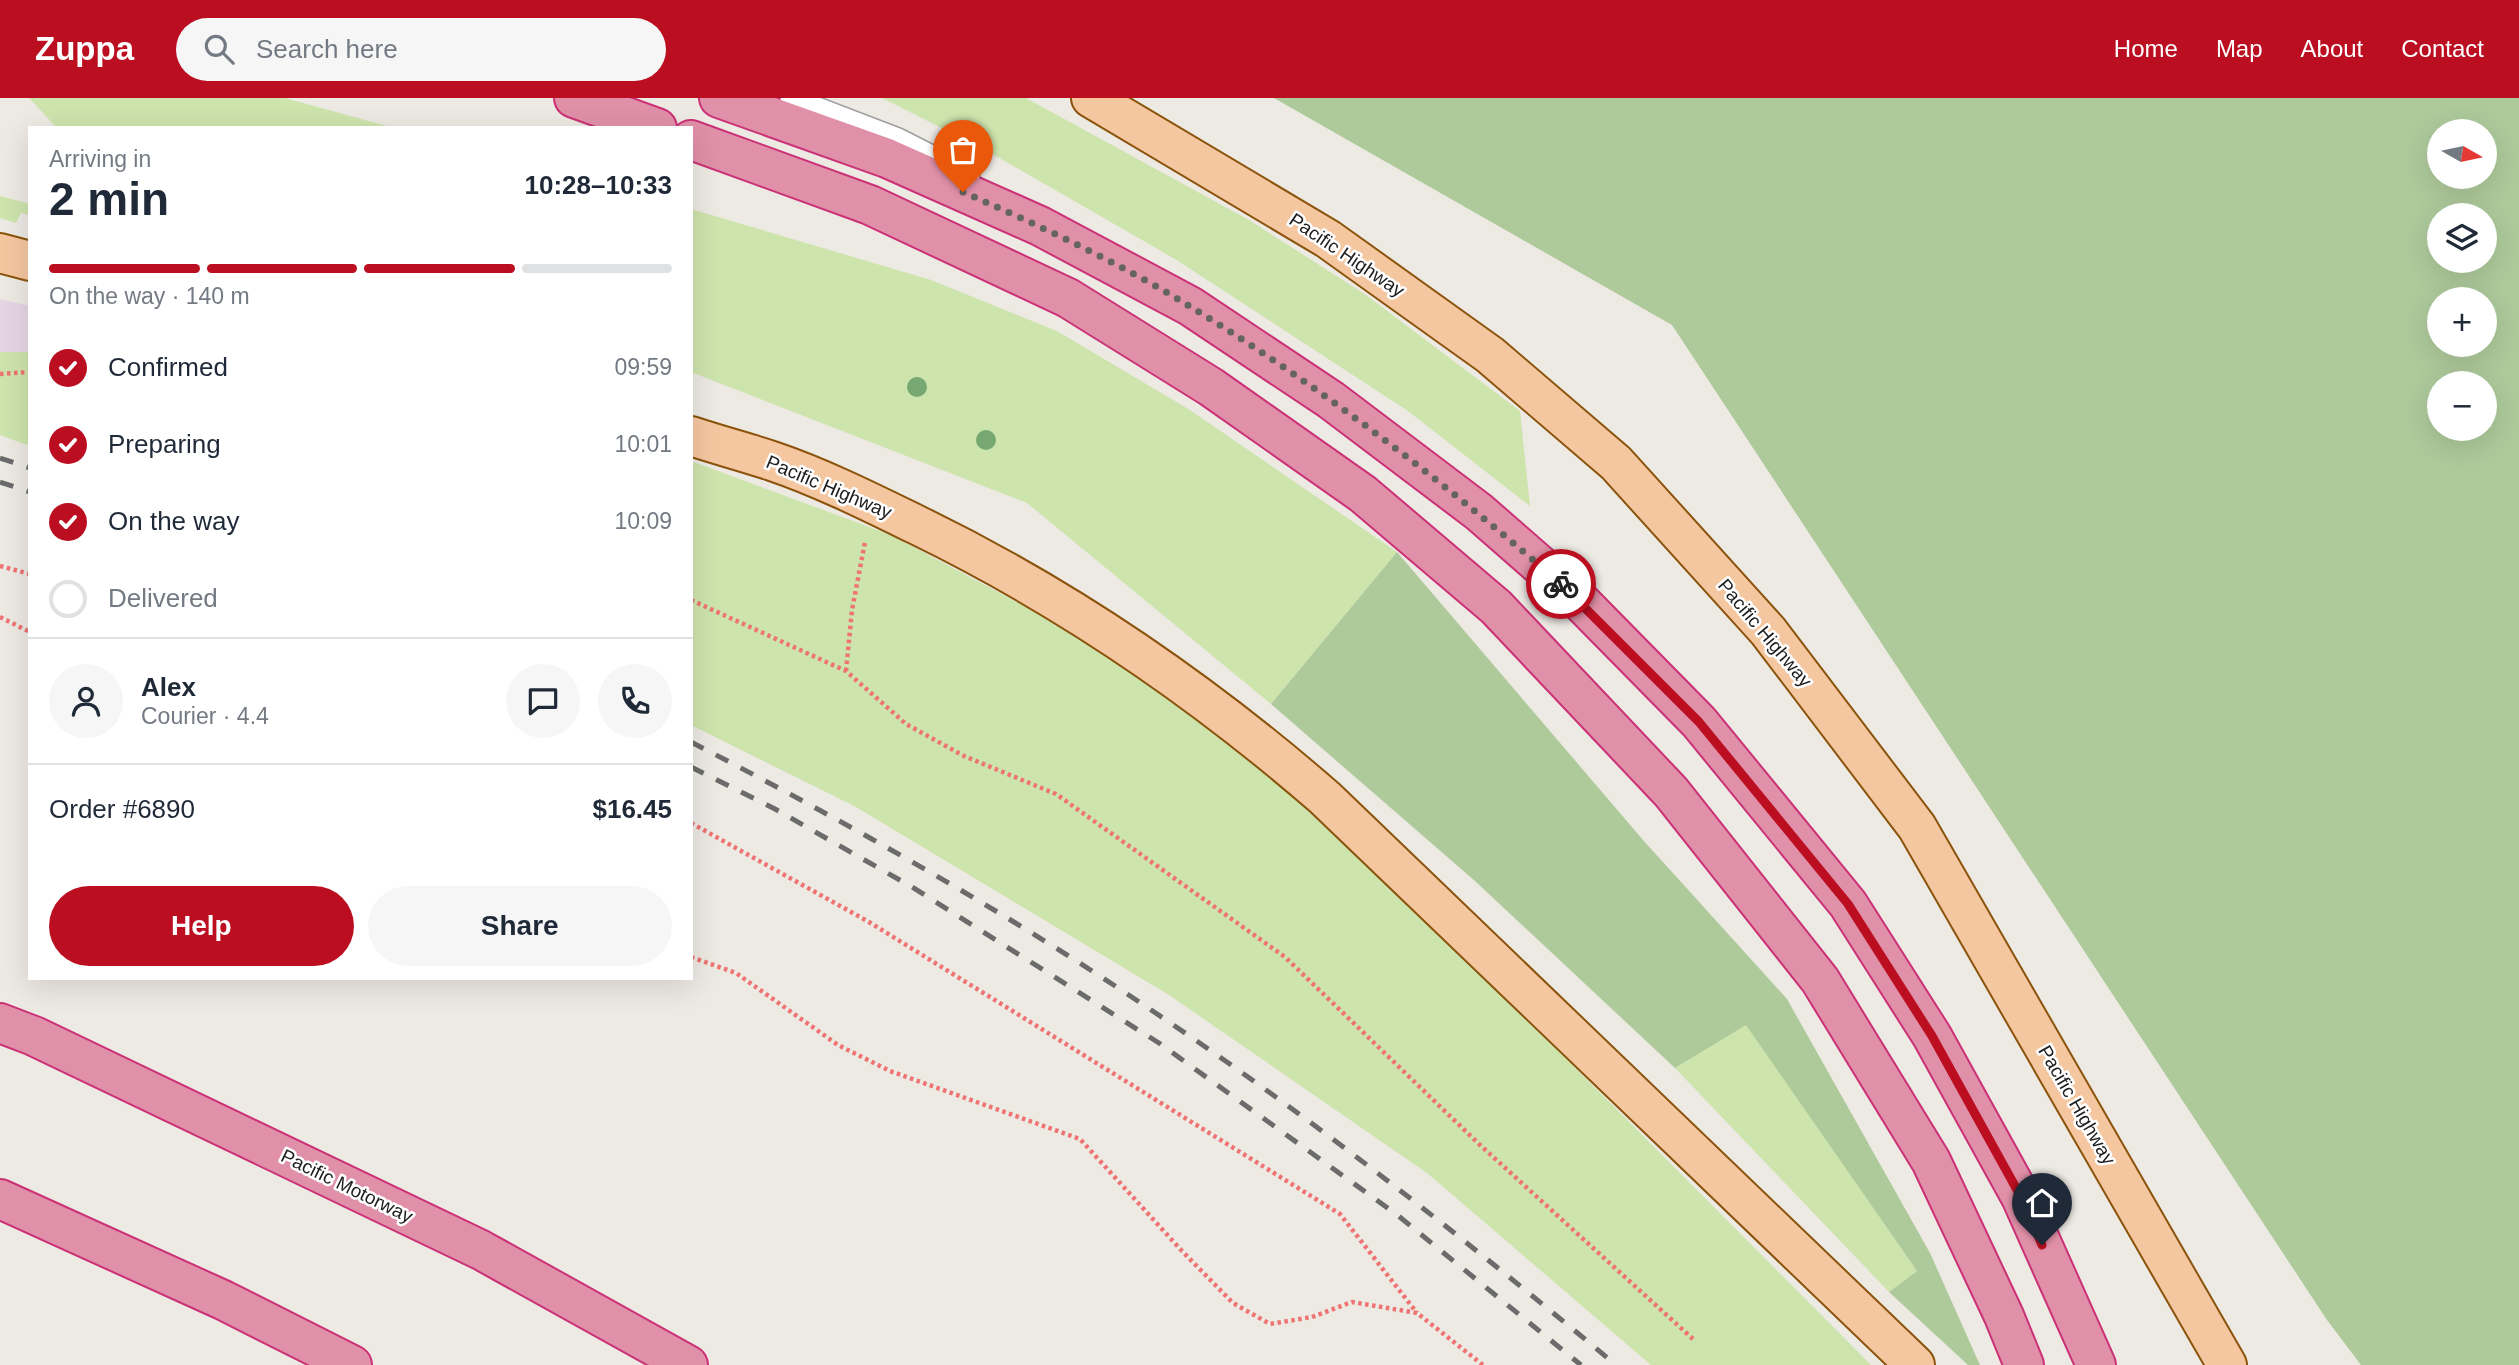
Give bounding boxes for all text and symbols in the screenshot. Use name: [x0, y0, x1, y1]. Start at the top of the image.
search box: [176, 18, 666, 81]
text: Zuppa: [35, 30, 134, 67]
icon: search: [200, 30, 238, 68]
text: Search here: [256, 34, 398, 64]
text: Home: [2114, 35, 2178, 62]
text: Map: [2216, 35, 2263, 62]
text: About: [2301, 35, 2363, 62]
text: Contact: [2401, 35, 2484, 62]
north arrow: [2427, 119, 2497, 189]
map controls: [2427, 119, 2497, 441]
pin: [933, 120, 993, 192]
icon: bag: [944, 131, 982, 169]
text: Arriving in: [49, 146, 151, 172]
text: 10:28–10:33: [525, 170, 672, 200]
text: 2 min: [49, 173, 169, 225]
button: layers: [2427, 203, 2497, 273]
street label: Pacific Highway: [1286, 209, 1409, 301]
text: On the way · 140 m: [49, 283, 250, 309]
button: +: [2427, 287, 2497, 357]
icon: check: [49, 349, 87, 387]
text: Confirmed: [108, 352, 228, 382]
text: 09:59: [614, 354, 672, 380]
button: −: [2427, 371, 2497, 441]
icon: check: [49, 426, 87, 464]
text: Preparing: [108, 429, 221, 459]
text: 10:01: [614, 431, 672, 457]
street label: Pacific Highway: [763, 451, 895, 523]
icon: check: [49, 503, 87, 541]
text: On the way: [108, 506, 240, 536]
text: 10:09: [614, 508, 672, 534]
courier: [1526, 549, 1596, 619]
icon: bike: [1542, 565, 1580, 603]
street label: Pacific Highway: [1714, 575, 1816, 691]
text: Delivered: [108, 583, 218, 613]
button: person: [49, 664, 123, 738]
button: chat: [506, 664, 580, 738]
button: phone: [598, 664, 672, 738]
text: Alex: [141, 672, 196, 702]
text: Courier · 4.4: [141, 703, 269, 729]
text: Order #6890: [49, 794, 195, 824]
text: $16.45: [592, 794, 672, 824]
button: Help: [49, 886, 354, 966]
button: Share: [368, 886, 672, 966]
street label: Pacific Highway: [2034, 1042, 2120, 1169]
street label: Pacific Motorway: [278, 1145, 417, 1227]
pin: [2012, 1173, 2072, 1245]
icon: home: [2023, 1184, 2061, 1222]

